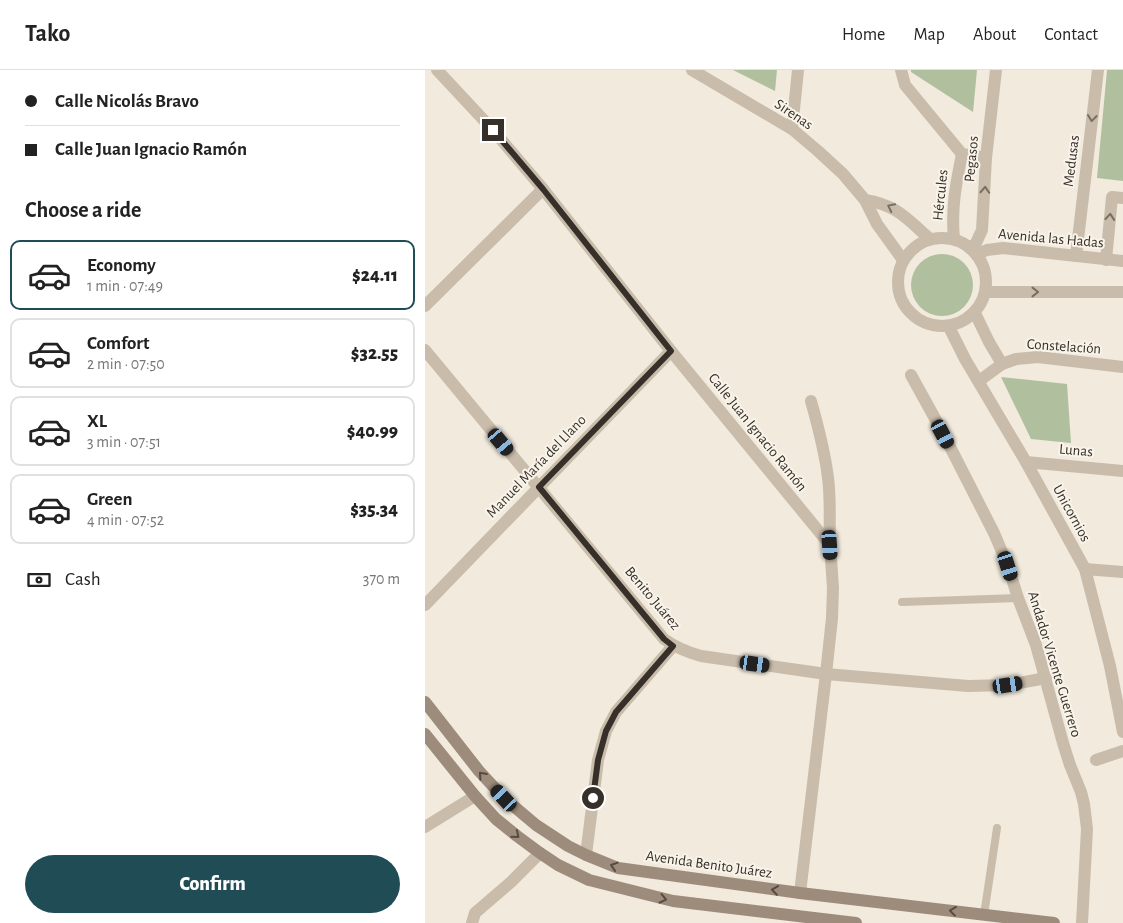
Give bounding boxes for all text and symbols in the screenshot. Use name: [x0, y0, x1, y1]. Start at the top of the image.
text: Tako: [25, 22, 70, 46]
text: Home: [842, 26, 885, 44]
text: Map: [913, 26, 945, 44]
text: About: [973, 26, 1016, 44]
text: Contact: [1044, 26, 1098, 44]
text: Calle Nicolás Bravo: [55, 92, 199, 111]
street label: Sirenas: [772, 96, 816, 133]
one-way arrow: [1087, 115, 1098, 123]
route end: [482, 119, 504, 141]
street label: Medusas: [1061, 134, 1082, 188]
street label: Pegasos: [962, 135, 981, 183]
text: Calle Juan Ignacio Ramón: [55, 140, 247, 159]
street label: Hércules: [930, 169, 951, 221]
one-way arrow: [979, 186, 990, 194]
text: Choose a ride: [25, 199, 141, 221]
one-way arrow: [887, 203, 896, 214]
one-way arrow: [1105, 212, 1116, 220]
street label: Avenida las Hadas: [998, 226, 1104, 251]
icon: car: [27, 253, 72, 298]
text: Economy: [87, 256, 156, 275]
text: $24.11: [352, 266, 398, 285]
text: 1 min · 07:49: [87, 278, 163, 294]
one-way arrow: [1032, 287, 1039, 297]
icon: car: [27, 331, 72, 376]
text: Comfort: [87, 334, 149, 353]
street label: Constelación: [1026, 336, 1102, 357]
text: $32.55: [351, 344, 398, 363]
text: 2 min · 07:50: [87, 356, 165, 372]
street label: Calle Juan Ignacio Ramón: [705, 370, 810, 494]
icon: car: [27, 409, 72, 454]
text: XL: [87, 412, 107, 431]
street label: Manuel María del Llano: [484, 412, 589, 520]
car: [929, 417, 956, 451]
text: $40.99: [347, 422, 398, 441]
car: [485, 426, 516, 458]
text: 3 min · 07:51: [87, 434, 161, 450]
street label: Lunas: [1058, 442, 1094, 459]
street label: Unicornios: [1050, 482, 1093, 544]
icon: car: [27, 487, 72, 532]
text: Green: [87, 490, 133, 509]
text: $35.34: [350, 500, 398, 519]
text: 4 min · 07:52: [87, 512, 164, 528]
car: [821, 530, 838, 560]
car: [996, 549, 1019, 583]
street label: Benito Juárez: [622, 564, 683, 633]
icon: cash: [25, 566, 53, 594]
text: Cash: [65, 570, 101, 589]
text: 370 m: [363, 571, 400, 587]
street label: Andador Vicente Guerrero: [1025, 589, 1084, 739]
car: [739, 654, 770, 674]
car: [992, 675, 1023, 695]
one-way arrow: [479, 771, 488, 780]
car: [488, 782, 519, 814]
route start: [582, 787, 604, 809]
one-way arrow: [510, 830, 519, 838]
street label: Avenida Benito Juárez: [645, 848, 773, 881]
button: Confirm: [25, 855, 400, 913]
one-way arrow: [610, 862, 619, 872]
one-way arrow: [770, 885, 779, 895]
one-way arrow: [659, 893, 668, 904]
one-way arrow: [949, 906, 957, 917]

